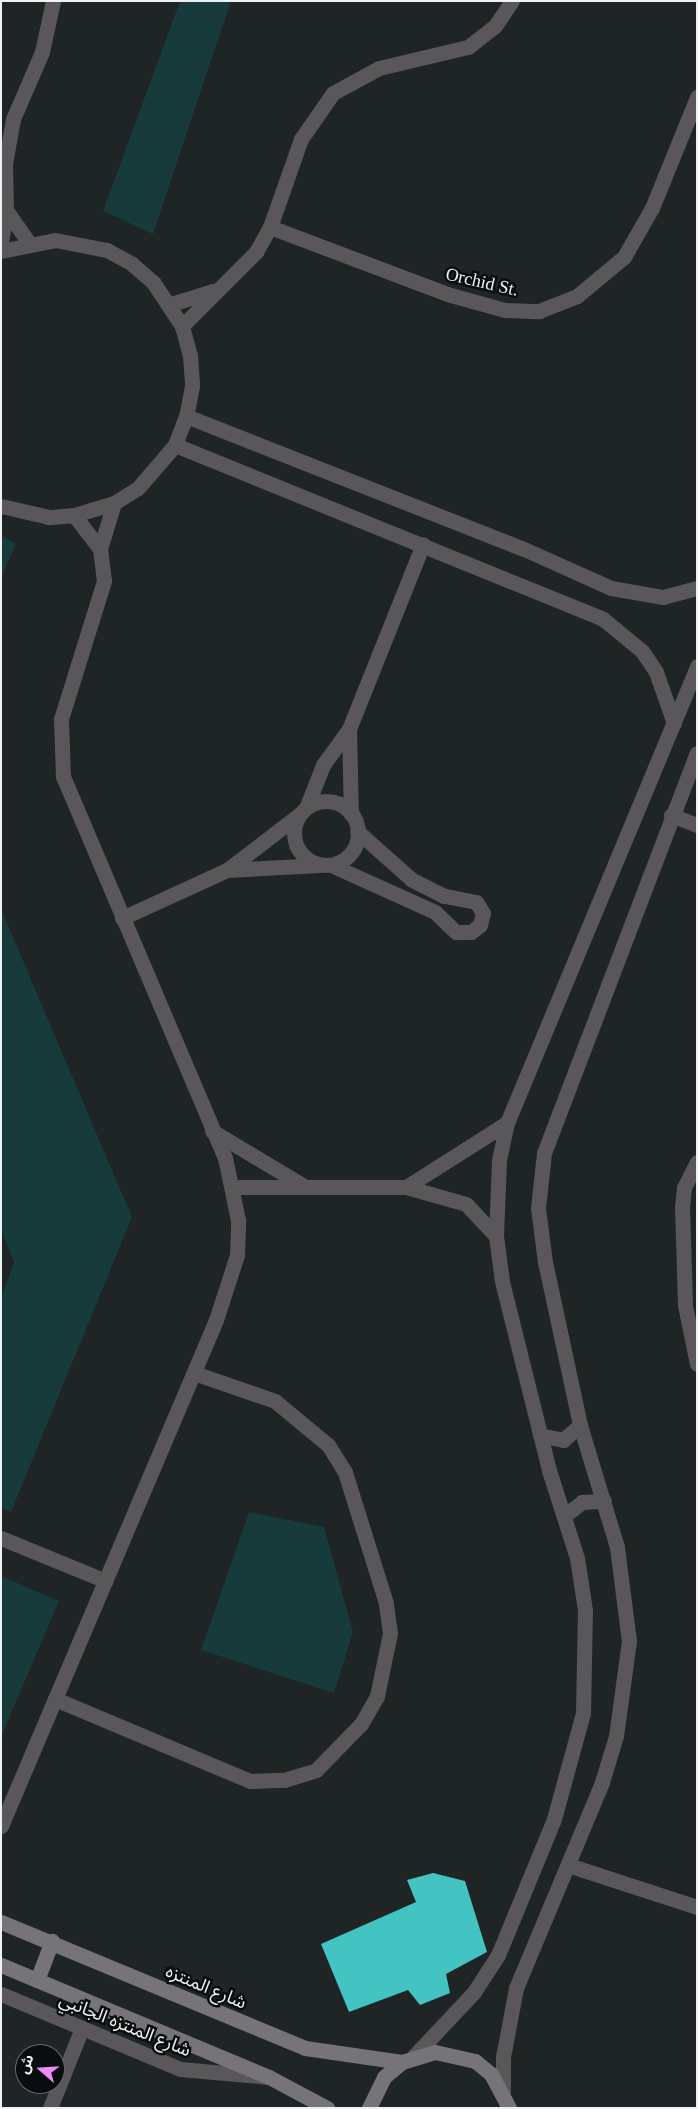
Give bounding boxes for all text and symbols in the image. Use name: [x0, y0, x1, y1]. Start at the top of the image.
street label: Orchid St.: [444, 263, 520, 301]
street label: شارع المنتزه: [162, 1960, 250, 2014]
street label: شارع المنتزه الجانبي: [56, 1989, 194, 2061]
north arrow: [15, 2044, 65, 2094]
text: ش: [16, 2053, 37, 2076]

